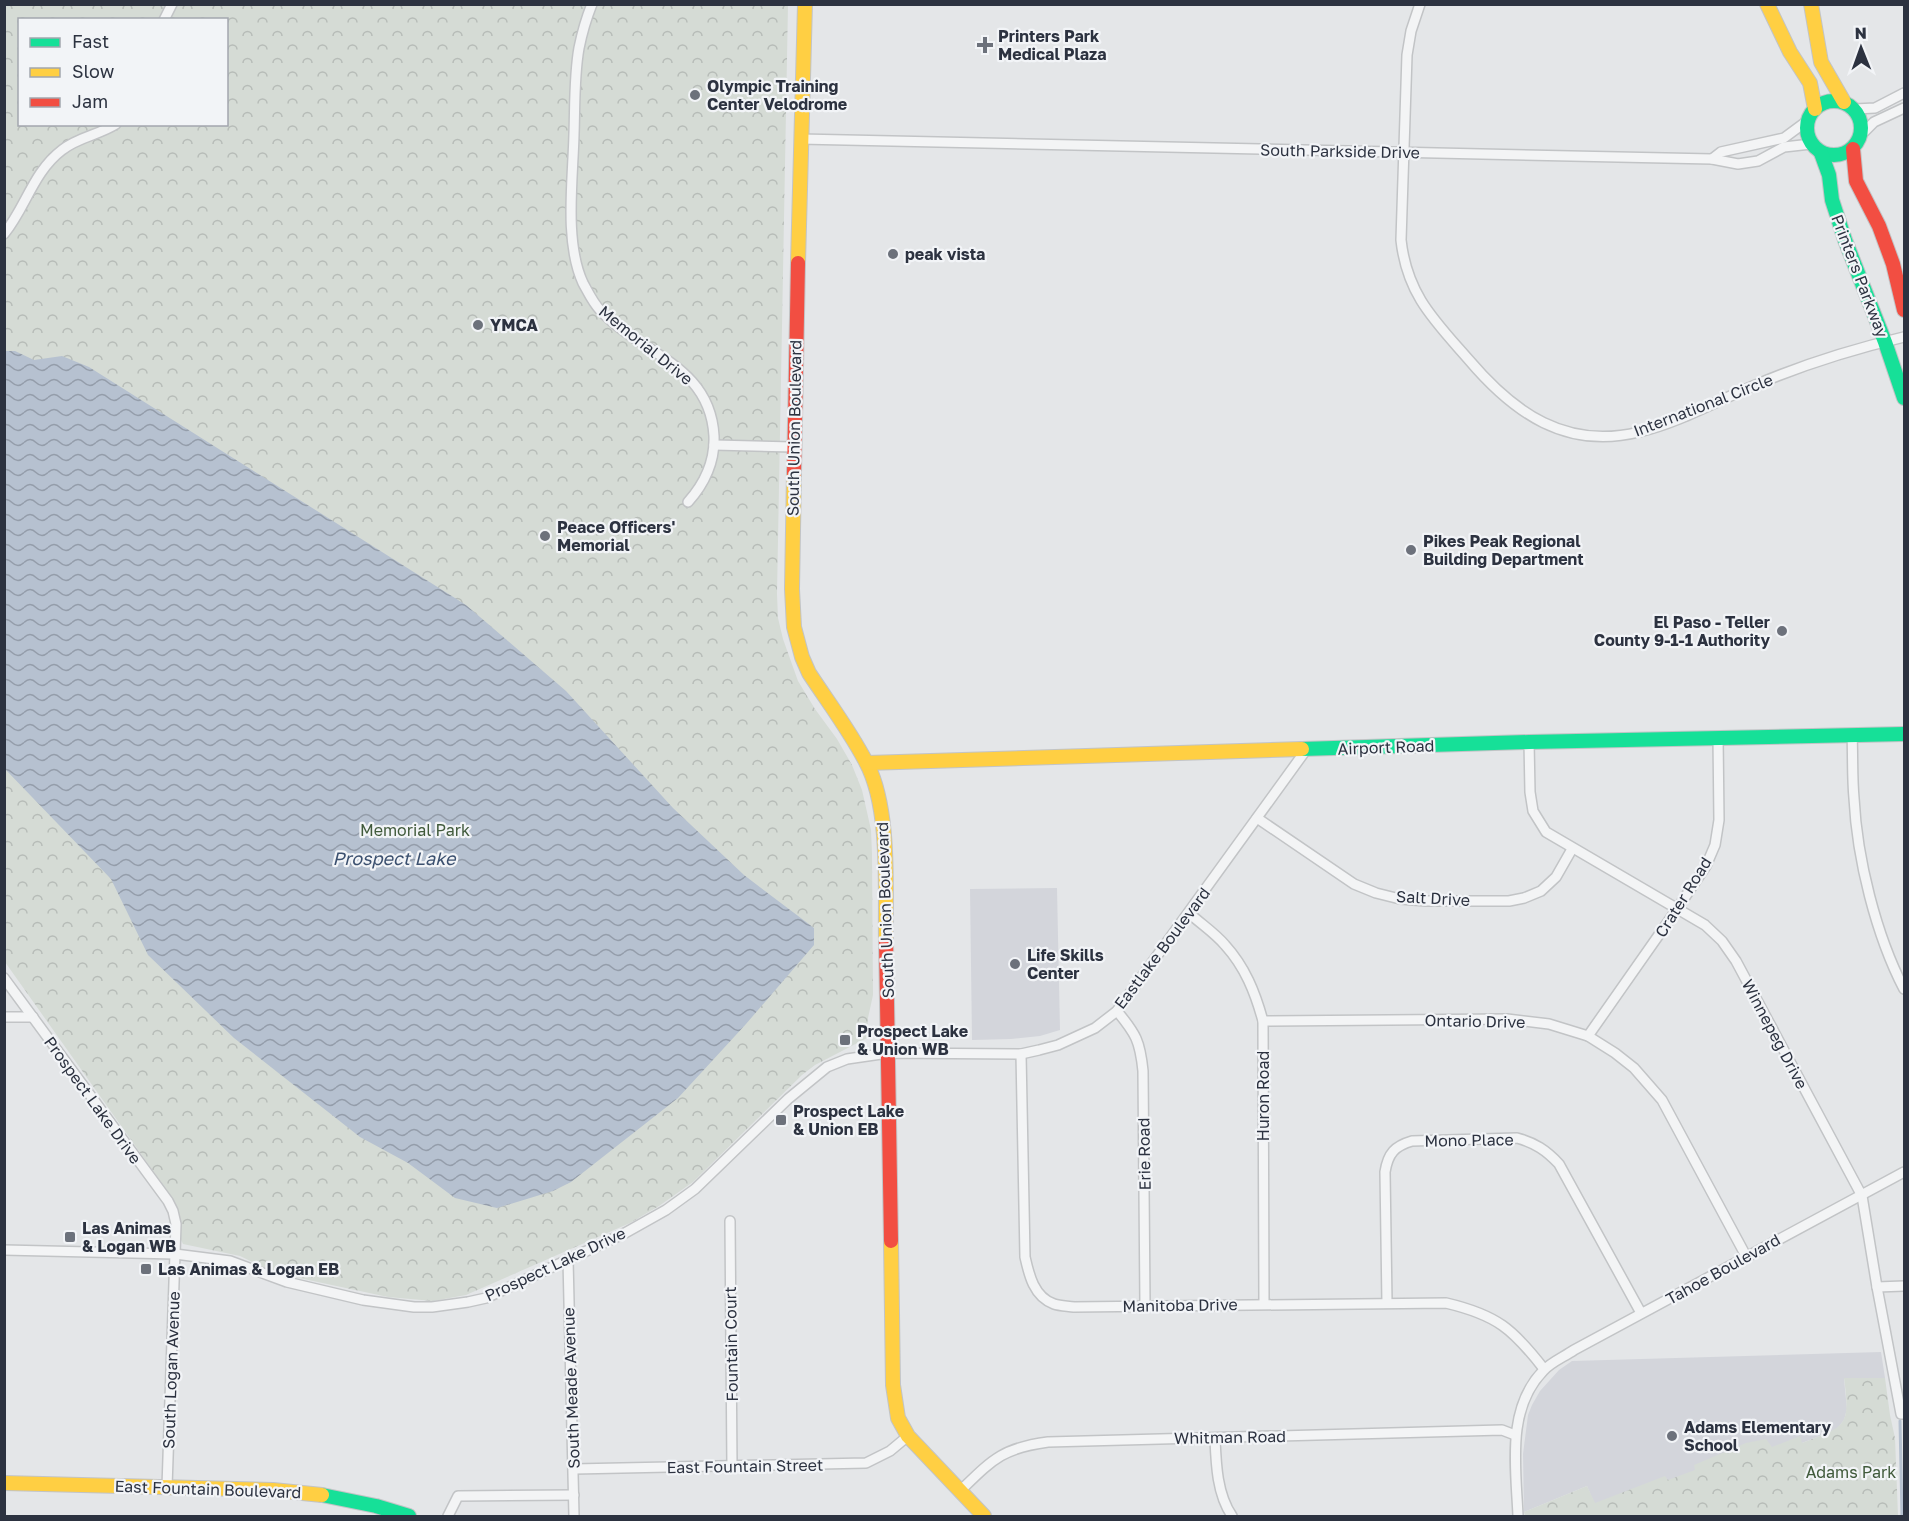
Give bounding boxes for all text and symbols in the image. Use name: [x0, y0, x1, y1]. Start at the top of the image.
legend: [18, 18, 228, 126]
north arrow: [1831, 18, 1891, 78]
text: N: [1854, 23, 1867, 43]
place label: Printers Park Medical Plaza: [998, 26, 1107, 64]
text: Fast: [72, 30, 109, 52]
marker: Printers Park Medical Plaza: [976, 36, 994, 54]
text: Slow: [72, 60, 115, 82]
place label: Olympic Training Center Velodrome: [707, 76, 847, 114]
marker: Olympic Training Center Velodrome: [688, 88, 702, 102]
text: Jam: [72, 90, 108, 112]
street label: South Parkside Drive: [1260, 140, 1420, 162]
street label: Printers Parkway: [1827, 212, 1893, 340]
place label: peak vista: [905, 244, 985, 264]
marker: peak vista: [886, 247, 900, 261]
street label: Memorial Drive: [595, 301, 697, 389]
place label: YMCA: [490, 315, 538, 335]
marker: YMCA: [471, 318, 485, 332]
street label: South Union Boulevard: [782, 340, 806, 516]
street label: International Circle: [1630, 369, 1776, 441]
place label: Peace Officers' Memorial: [557, 517, 675, 555]
marker: Peace Officers' Memorial: [538, 529, 552, 543]
place label: Pikes Peak Regional Building Department: [1423, 531, 1584, 569]
marker: Pikes Peak Regional Building Department: [1404, 543, 1418, 557]
place label: El Paso - Teller County 9-1-1 Authority: [1594, 612, 1770, 650]
marker: El Paso - Teller County 9-1-1 Authority: [1775, 624, 1789, 638]
street label: Airport Road: [1337, 735, 1435, 759]
park label: Memorial Park: [360, 820, 470, 840]
street label: South Union Boulevard: [872, 822, 898, 998]
water label: Prospect Lake: [333, 847, 457, 869]
street label: Crater Road: [1650, 853, 1716, 941]
street label: Eastlake Boulevard: [1110, 883, 1214, 1013]
street label: Salt Drive: [1395, 886, 1471, 910]
place label: Life Skills Center: [1027, 945, 1104, 983]
marker: Life Skills Center: [1008, 957, 1022, 971]
street label: Winnepeg Drive: [1738, 976, 1812, 1092]
street label: Ontario Drive: [1424, 1010, 1526, 1032]
place label: Prospect Lake & Union WB: [857, 1021, 968, 1059]
street label: Prospect Lake Drive: [40, 1032, 146, 1168]
marker: Prospect Lake & Union WB: [838, 1033, 852, 1047]
street label: Huron Road: [1253, 1051, 1273, 1141]
place label: Prospect Lake & Union EB: [793, 1101, 904, 1139]
marker: Prospect Lake & Union EB: [774, 1113, 788, 1127]
street label: Erie Road: [1133, 1117, 1155, 1191]
street label: Mono Place: [1424, 1129, 1514, 1151]
place label: Las Animas & Logan WB: [82, 1218, 176, 1256]
street label: Prospect Lake Drive: [482, 1223, 628, 1305]
street label: Tahoe Boulevard: [1662, 1229, 1784, 1309]
marker: Las Animas & Logan WB: [63, 1230, 77, 1244]
place label: Las Animas & Logan EB: [158, 1259, 339, 1279]
marker: Las Animas & Logan EB: [139, 1262, 153, 1276]
street label: Fountain Court: [720, 1286, 742, 1402]
street label: South Logan Avenue: [158, 1291, 184, 1449]
street label: Manitoba Drive: [1122, 1294, 1238, 1316]
street label: South Meade Avenue: [558, 1307, 584, 1469]
place label: Adams Elementary School: [1684, 1417, 1831, 1455]
street label: Whitman Road: [1174, 1426, 1286, 1448]
marker: Adams Elementary School: [1665, 1429, 1679, 1443]
street label: East Fountain Street: [666, 1455, 824, 1477]
park label: Adams Park: [1806, 1462, 1896, 1482]
street label: East Fountain Boulevard: [114, 1476, 302, 1502]

